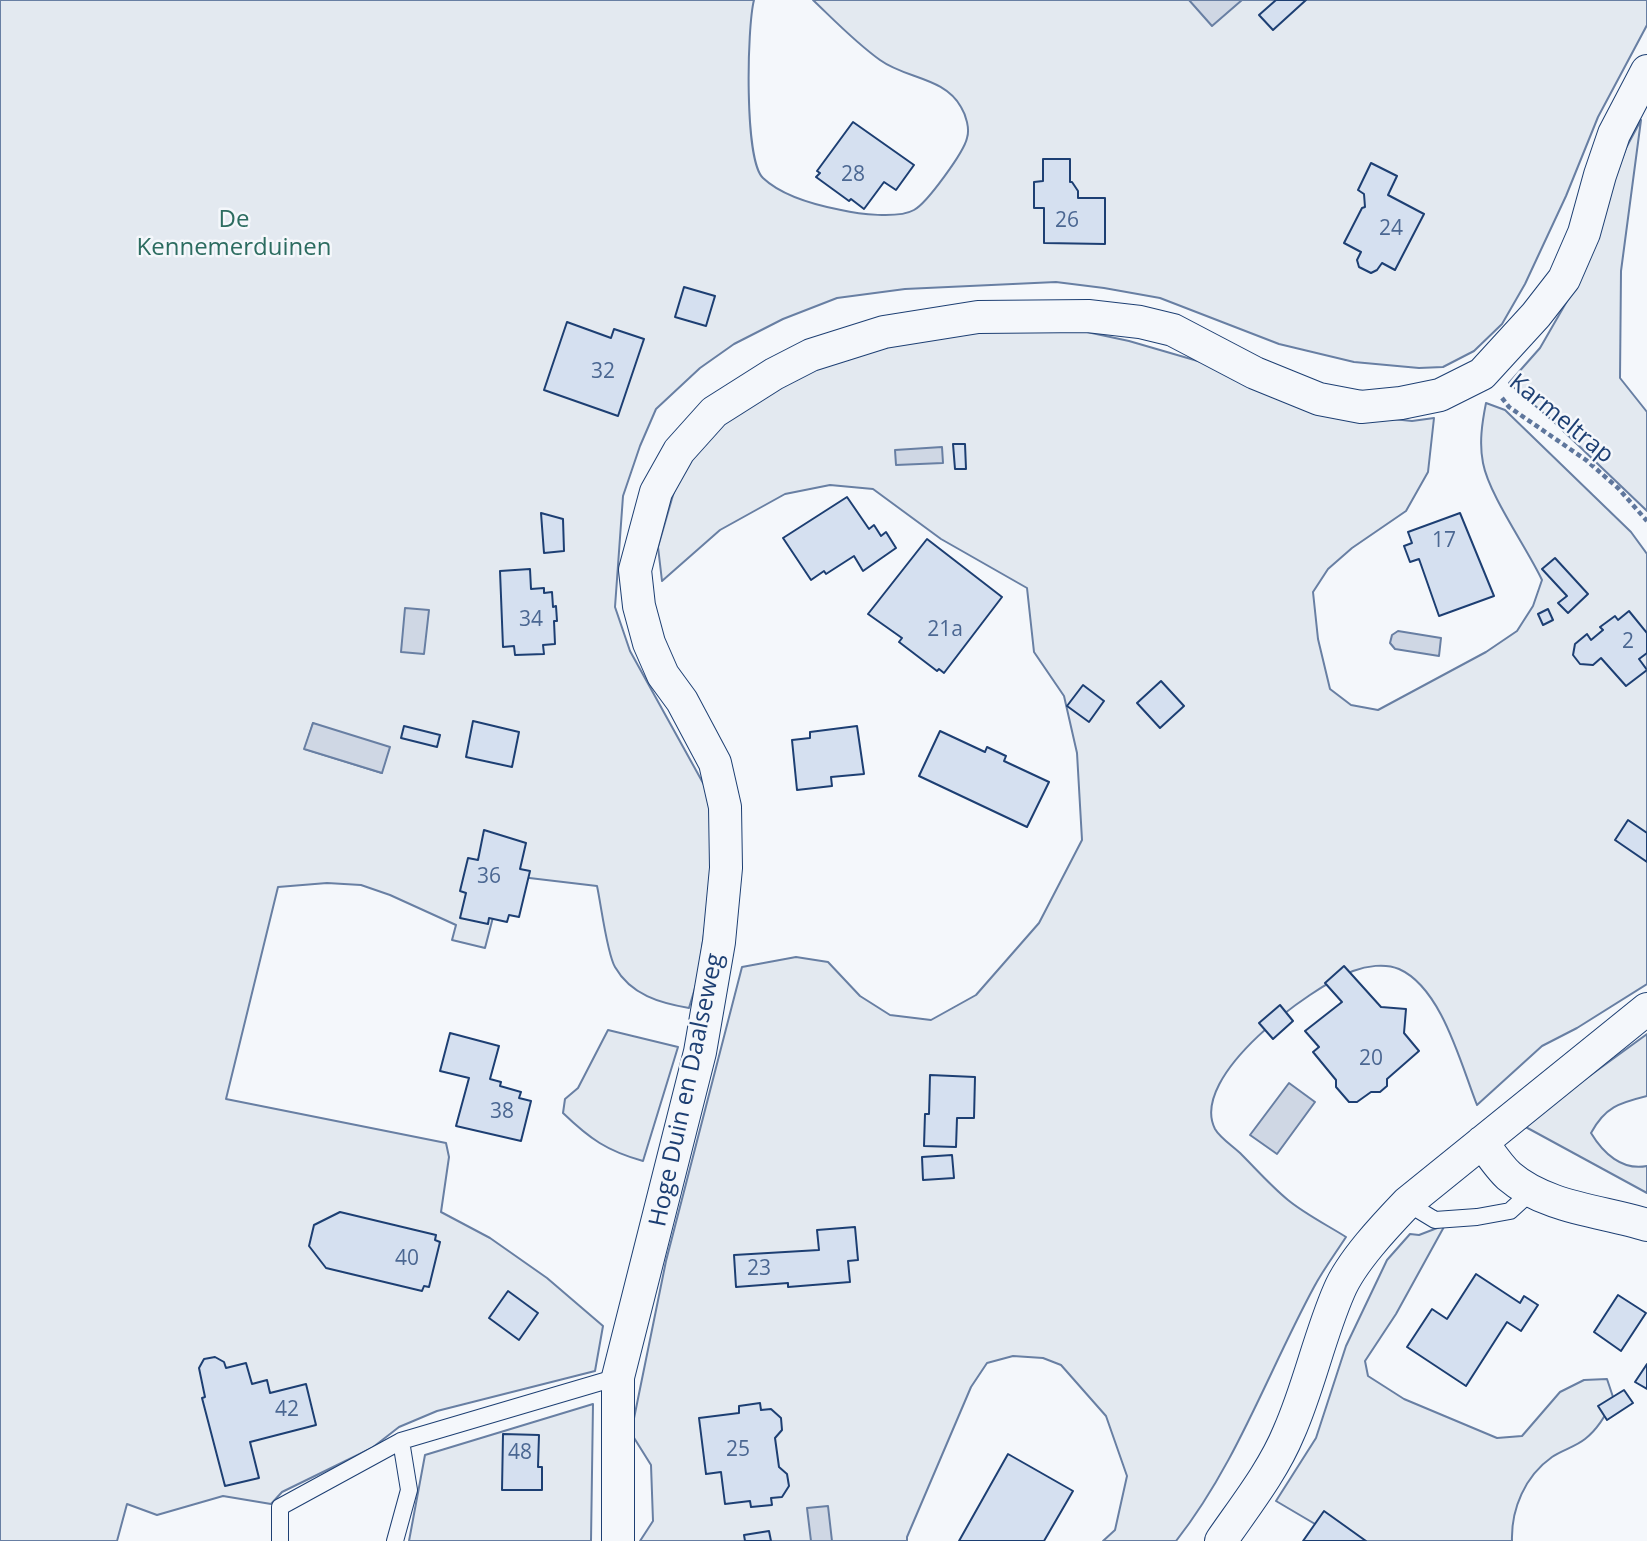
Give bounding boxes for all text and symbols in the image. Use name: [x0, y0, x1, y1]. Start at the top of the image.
house number: 28: [841, 162, 865, 188]
park label: De Kennemerduinen: [137, 206, 331, 262]
house number: 26: [1055, 208, 1079, 234]
house number: 24: [1379, 216, 1403, 242]
house number: 32: [591, 359, 615, 385]
street label: Karmeltrap: [1503, 368, 1619, 470]
house number: 17: [1432, 528, 1456, 554]
house number: 34: [519, 607, 543, 633]
house number: 21a: [927, 617, 963, 643]
house number: 2: [1622, 629, 1634, 655]
house number: 36: [477, 864, 501, 890]
street label: Hoge Duin en Daalseweg: [644, 951, 730, 1229]
house number: 20: [1359, 1046, 1383, 1072]
house number: 38: [490, 1099, 514, 1125]
house number: 40: [395, 1246, 419, 1272]
house number: 23: [747, 1256, 771, 1282]
house number: 42: [275, 1397, 299, 1423]
house number: 25: [726, 1437, 750, 1463]
house number: 48: [508, 1440, 532, 1466]

